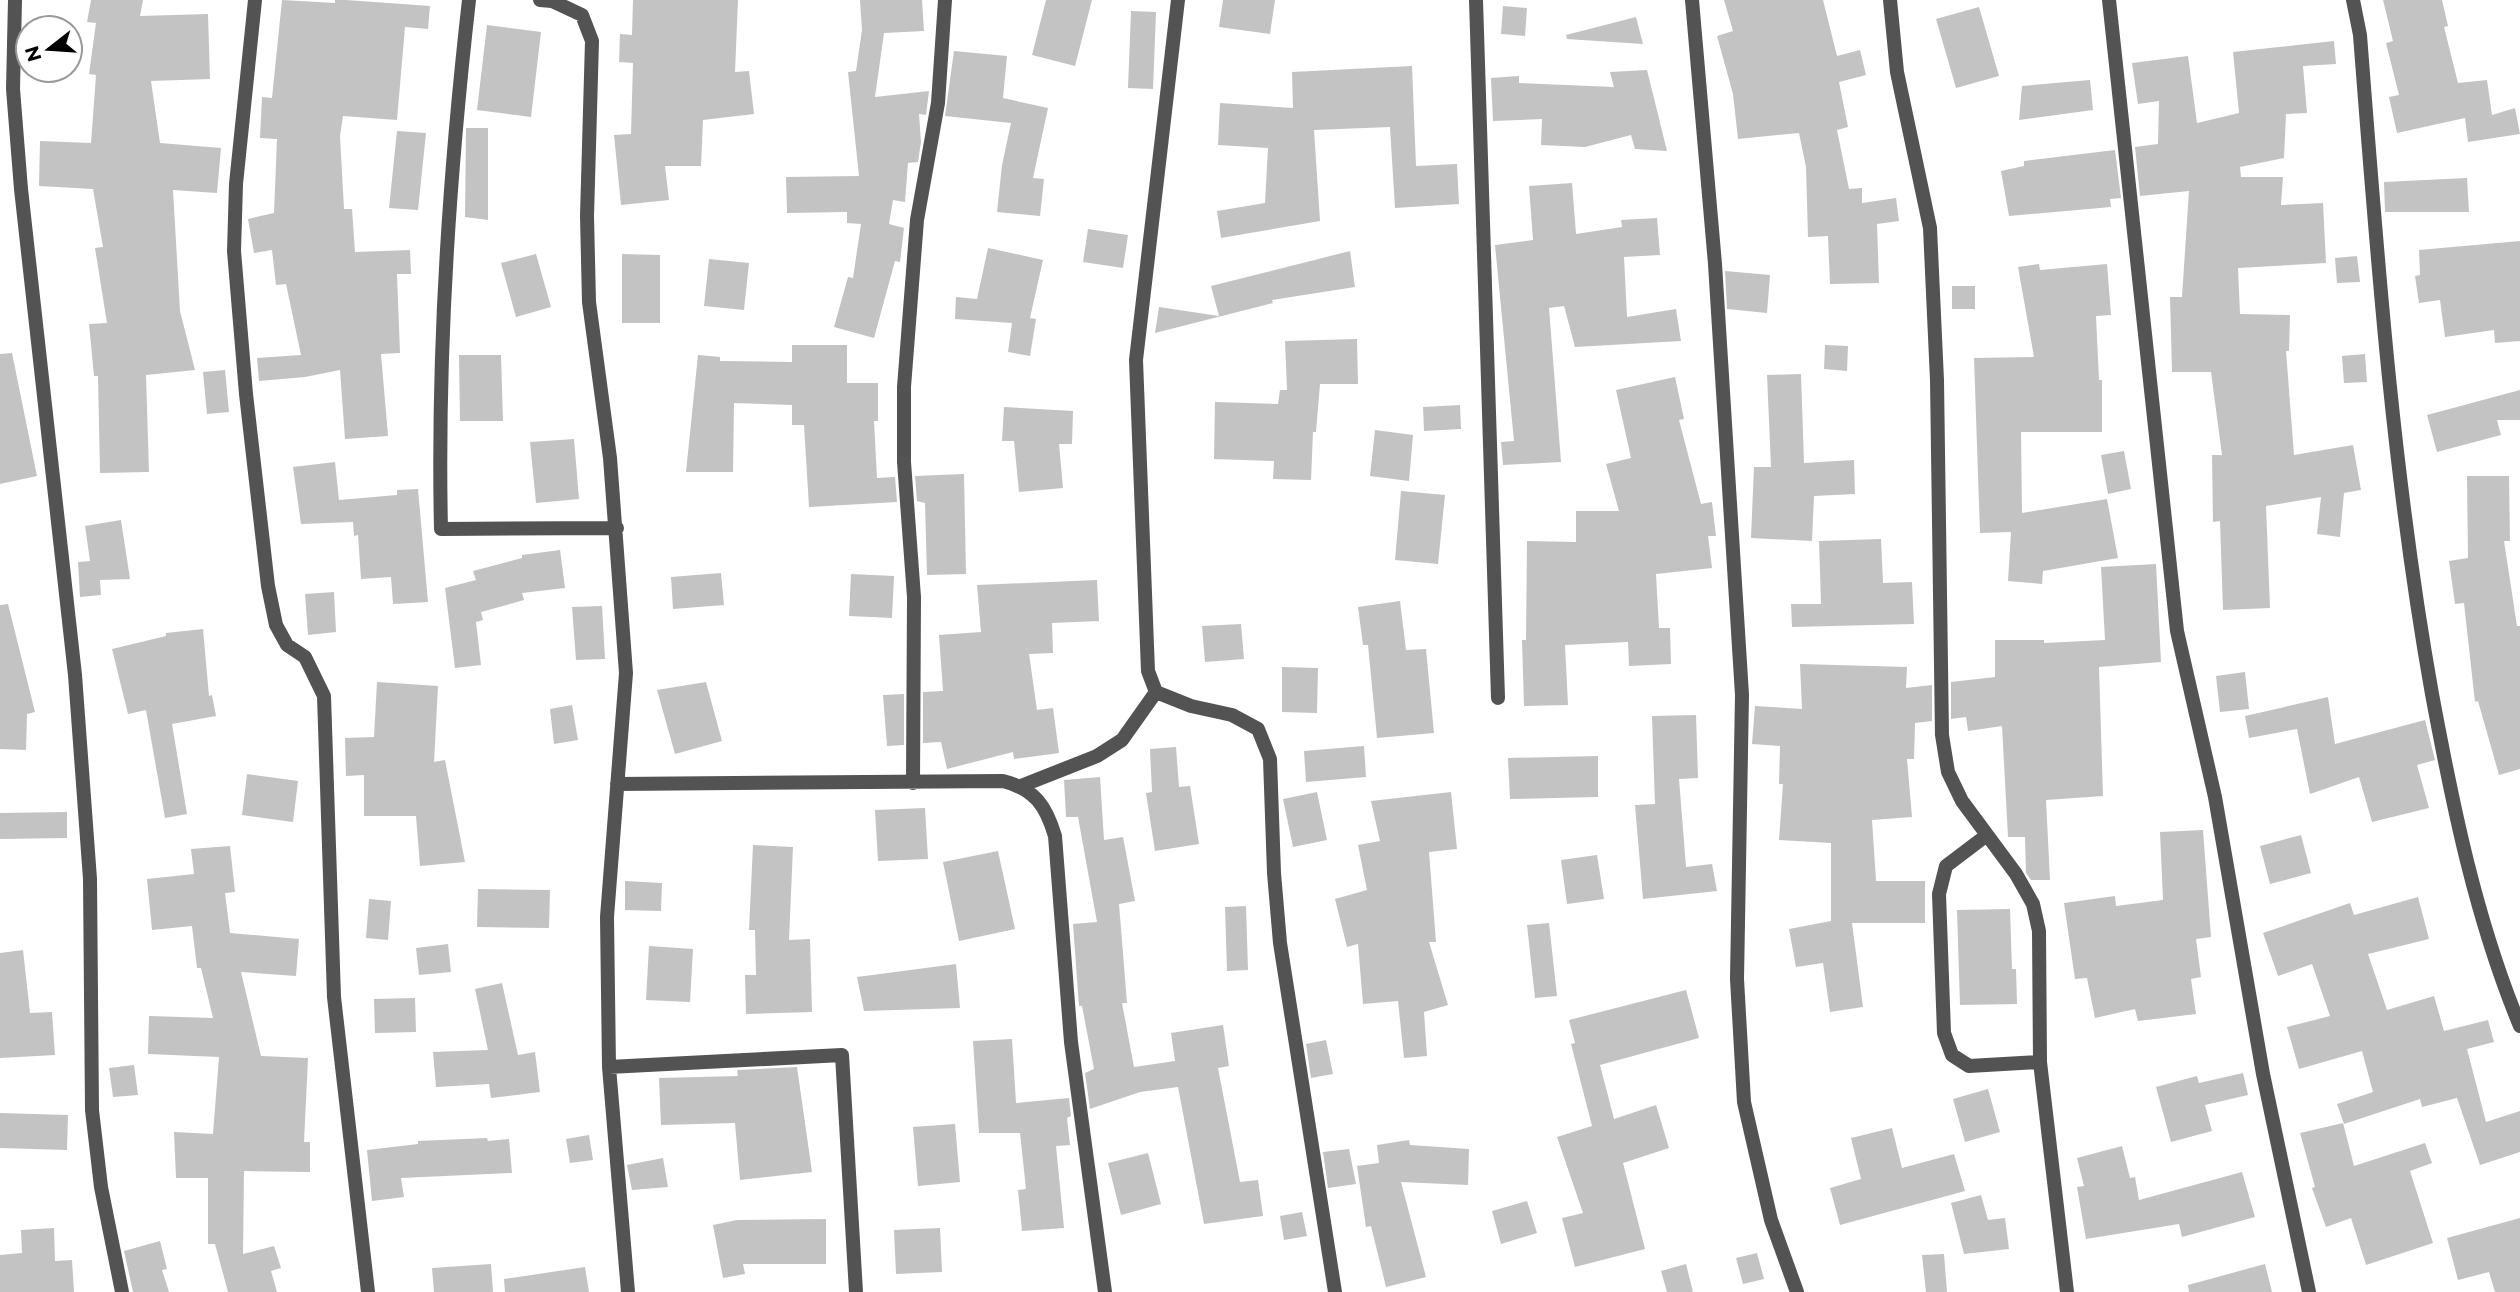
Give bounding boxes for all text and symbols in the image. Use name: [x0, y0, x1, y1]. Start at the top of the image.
north arrow: [14, 14, 84, 84]
text: N: [20, 43, 46, 65]

